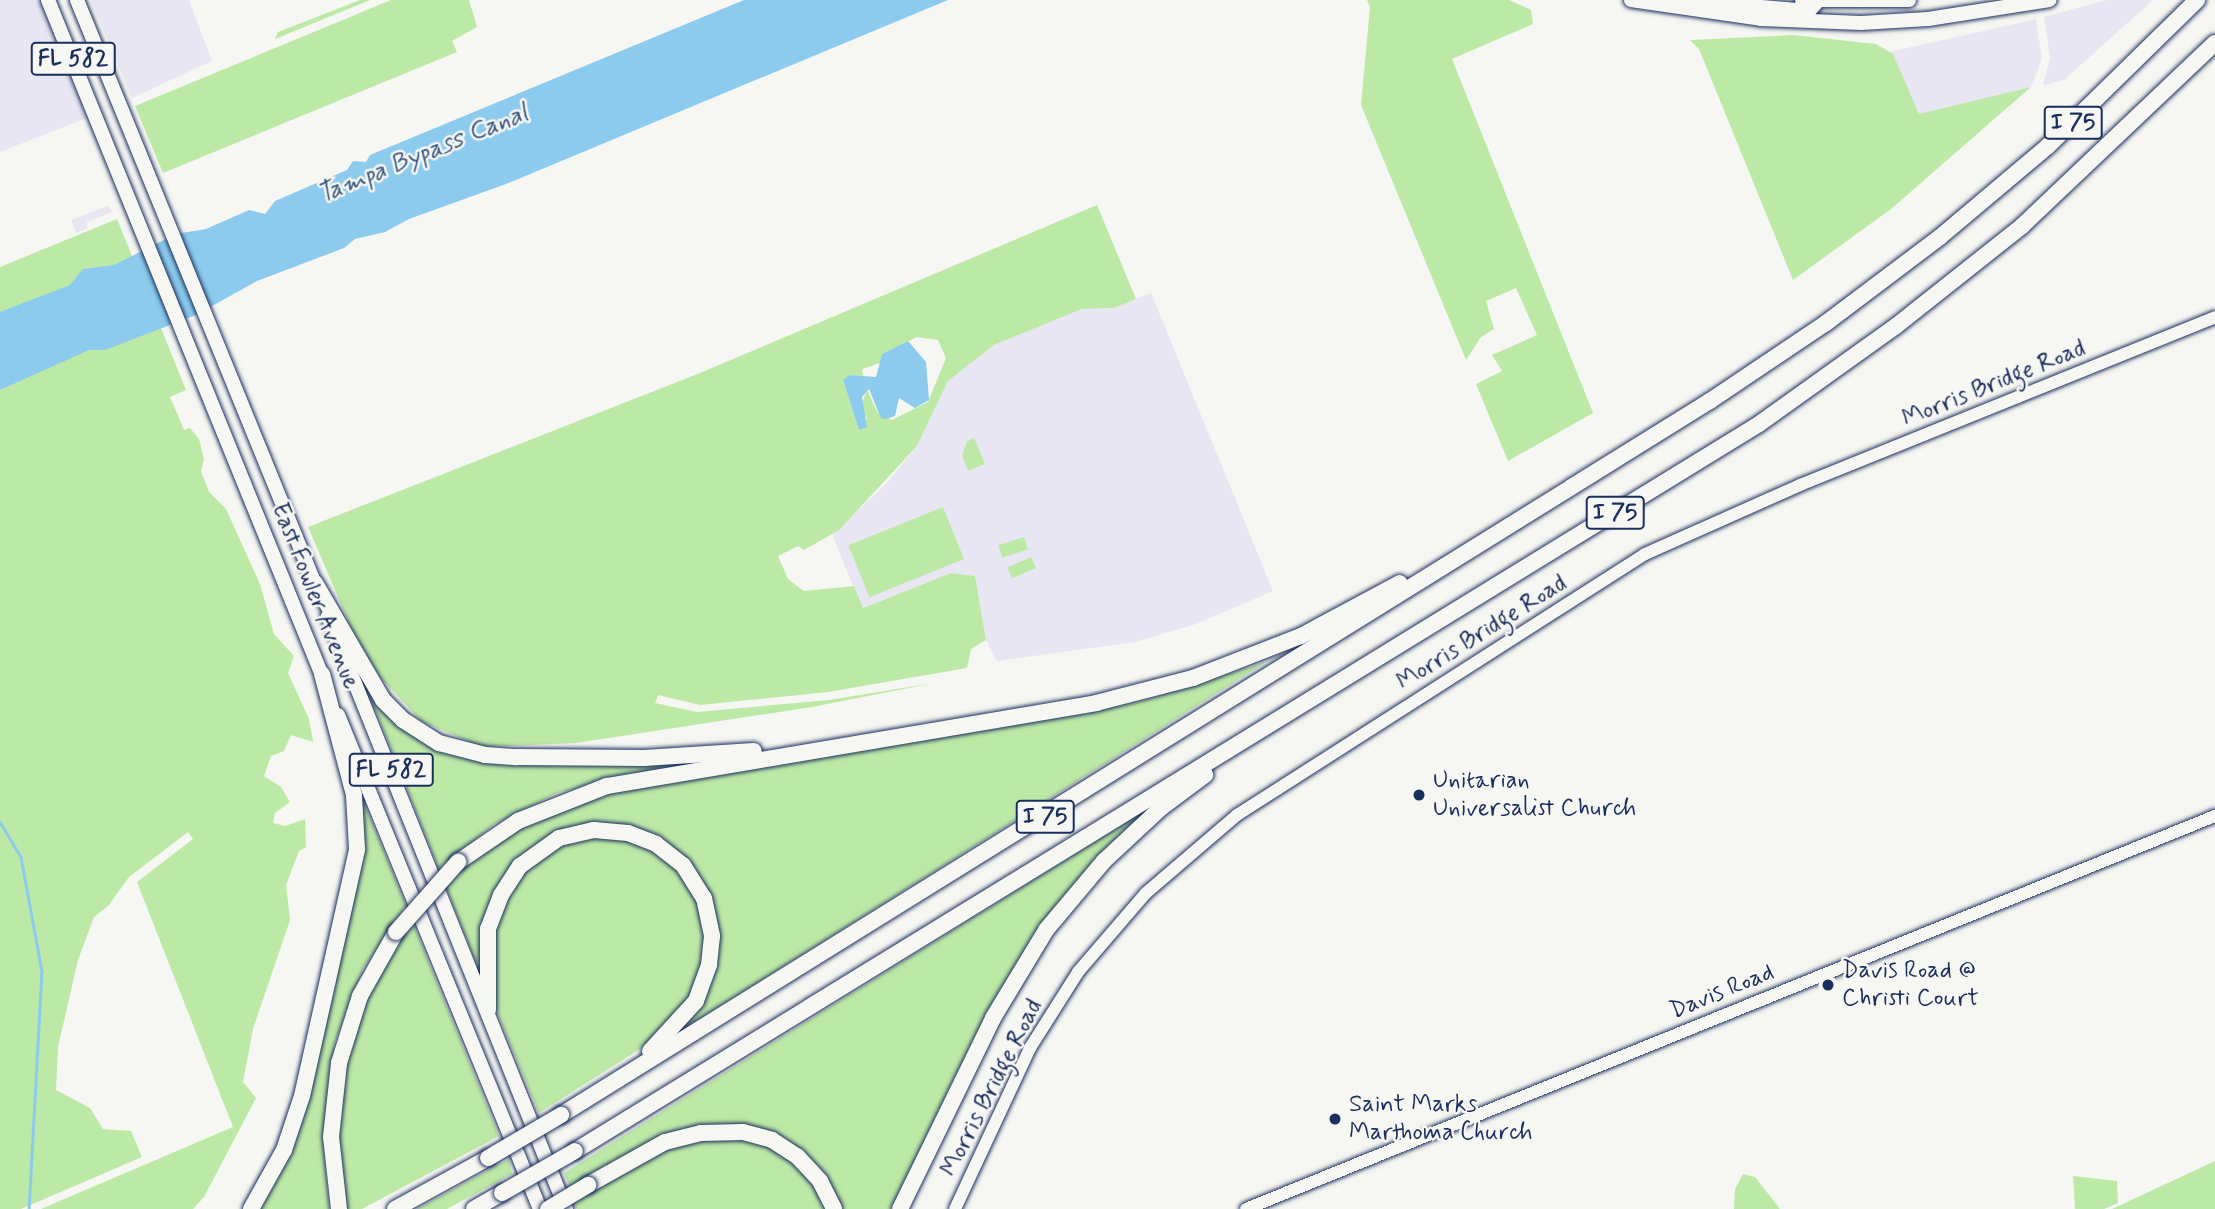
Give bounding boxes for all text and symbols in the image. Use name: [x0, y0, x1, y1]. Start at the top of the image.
road number: FL 582: [29, 40, 117, 78]
water label: Tampa Bypass Canal: [312, 98, 534, 212]
road number: I 75: [2043, 104, 2103, 142]
street label: Morris Bridge Road: [1899, 334, 2089, 434]
road number: I 75: [1585, 494, 1645, 533]
street label: East Fowler Avenue: [265, 500, 365, 692]
street label: Morris Bridge Road: [1392, 569, 1572, 697]
road number: FL 582: [347, 750, 435, 790]
place label: Unitarian Universalist Church: [1433, 767, 1636, 823]
marker: Unitarian Universalist Church: [1411, 787, 1427, 803]
road number: I 75: [1015, 797, 1075, 836]
place label: Davis Road @ Christi Court: [1842, 957, 1976, 1013]
street label: Davis Road: [1666, 958, 1778, 1026]
marker: Davis Road @ Christi Court: [1820, 977, 1836, 993]
street label: Morris Bridge Road: [935, 995, 1049, 1181]
place label: Saint Marks Marthoma Church: [1349, 1091, 1536, 1147]
marker: Saint Marks Marthoma Church: [1327, 1111, 1343, 1127]

